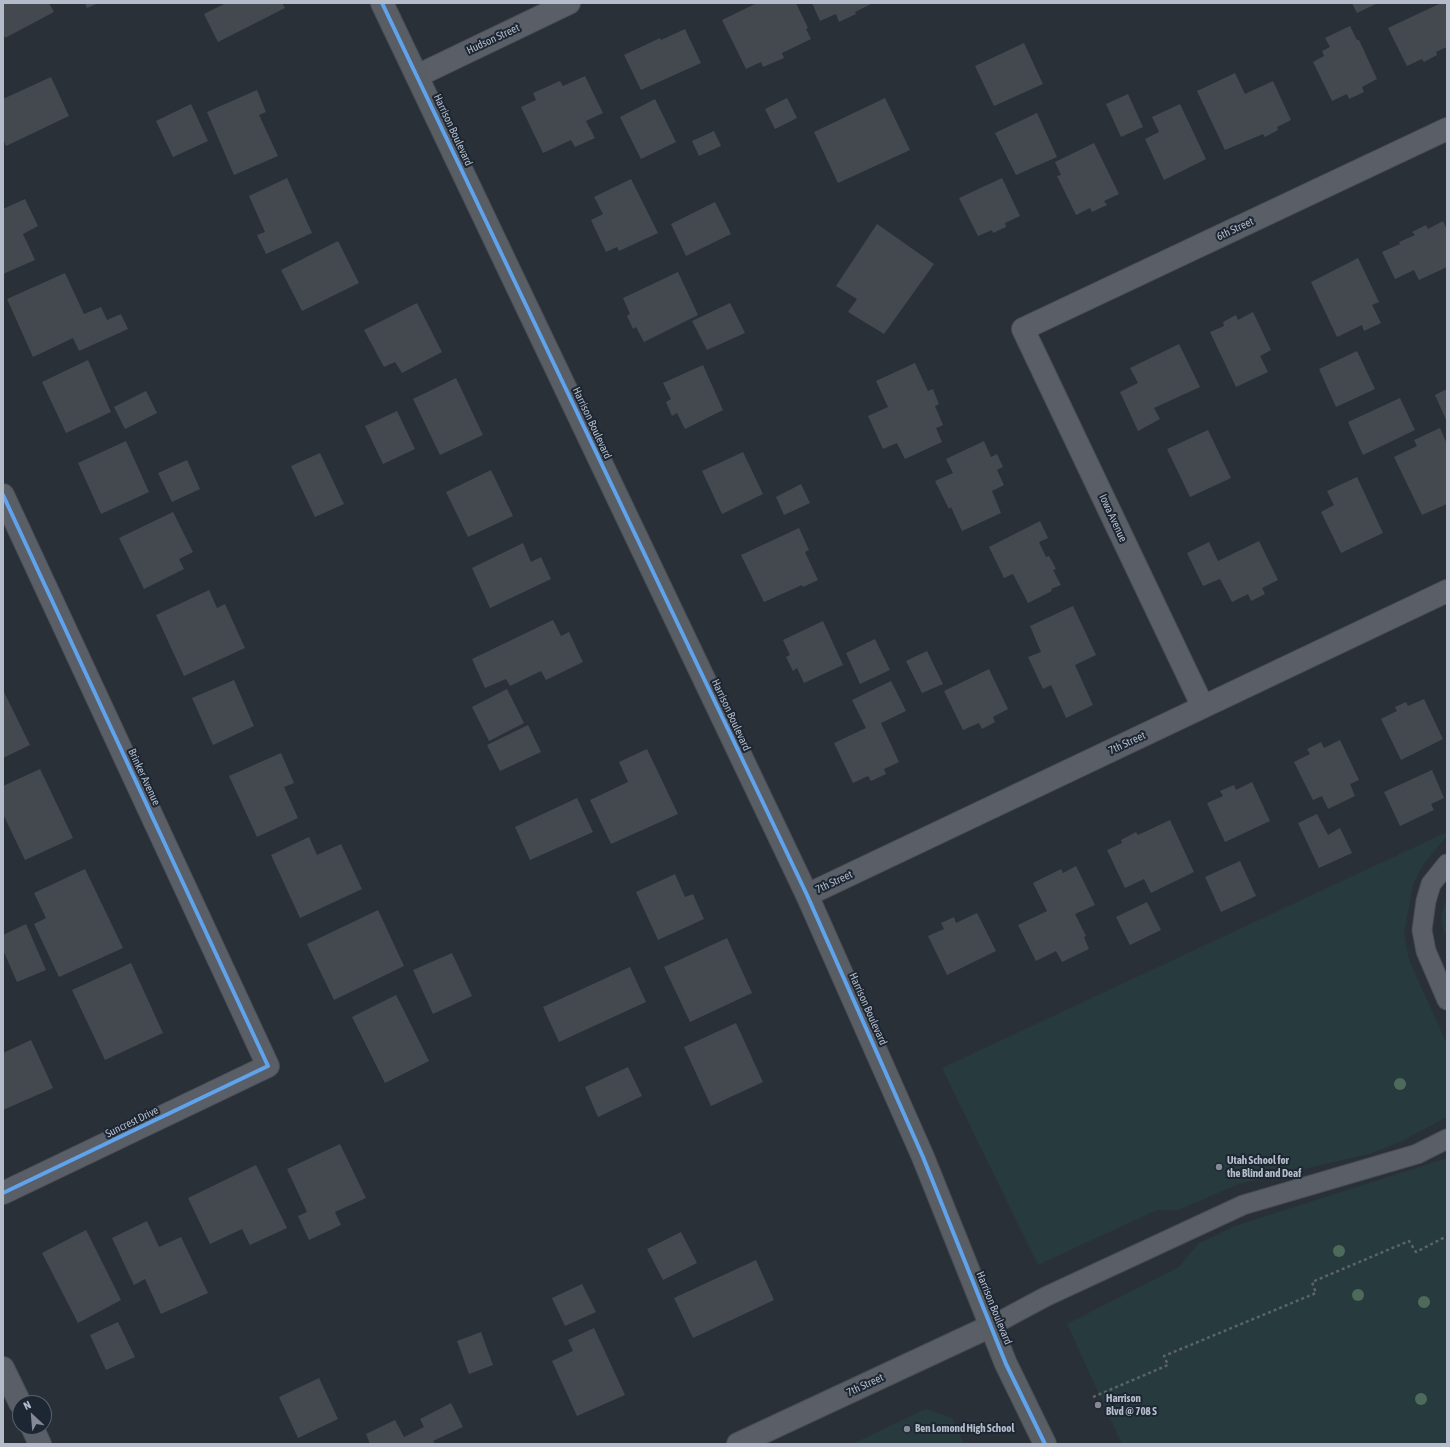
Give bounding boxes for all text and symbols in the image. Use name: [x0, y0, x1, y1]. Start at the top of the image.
street label: Hudson Street: [464, 21, 522, 57]
street label: Harrison Boulevard: [431, 92, 475, 168]
street label: 6th Street: [1214, 215, 1256, 243]
street label: Harrison Boulevard: [570, 385, 614, 461]
street label: Iowa Avenue: [1096, 492, 1130, 544]
street label: Harrison Boulevard: [709, 677, 753, 753]
street label: 7th Street: [1106, 729, 1148, 757]
street label: Brinker Avenue: [125, 747, 163, 807]
street label: 7th Street: [813, 868, 855, 896]
street label: Harrison Boulevard: [846, 971, 890, 1047]
street label: Suncrest Drive: [103, 1103, 161, 1141]
place label: Utah School for the Blind and Deaf: [1227, 1154, 1301, 1180]
marker: Utah School for the Blind and Deaf: [1214, 1162, 1224, 1172]
street label: Harrison Boulevard: [973, 1269, 1015, 1347]
street label: 7th Street: [844, 1371, 886, 1399]
place label: Harrison Blvd @ 708 S: [1106, 1392, 1157, 1418]
north arrow: [12, 1395, 52, 1435]
text: N: [22, 1398, 33, 1412]
marker: Harrison Blvd @ 708 S: [1093, 1400, 1103, 1410]
place label: Ben Lomond High School: [915, 1422, 1014, 1436]
marker: Ben Lomond High School: [902, 1424, 912, 1434]

